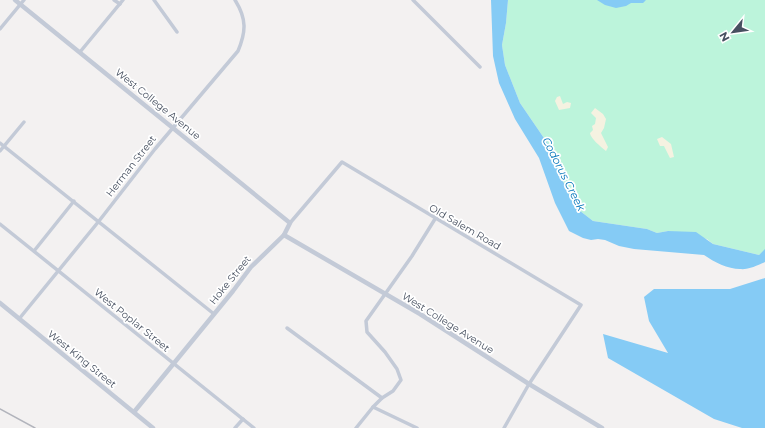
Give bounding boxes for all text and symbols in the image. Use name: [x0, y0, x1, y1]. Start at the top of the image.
north arrow: [713, 12, 753, 52]
text: N: [716, 30, 733, 44]
street label: West College Avenue: [113, 66, 203, 142]
street label: Herman Street: [103, 133, 159, 199]
water label: Codorus Creek: [539, 135, 589, 214]
street label: Old Salem Road: [427, 201, 503, 253]
street label: Hoke Street: [206, 253, 254, 307]
street label: West Poplar Street: [91, 285, 173, 355]
street label: West College Avenue: [400, 289, 496, 357]
street label: West King Street: [45, 327, 119, 391]

